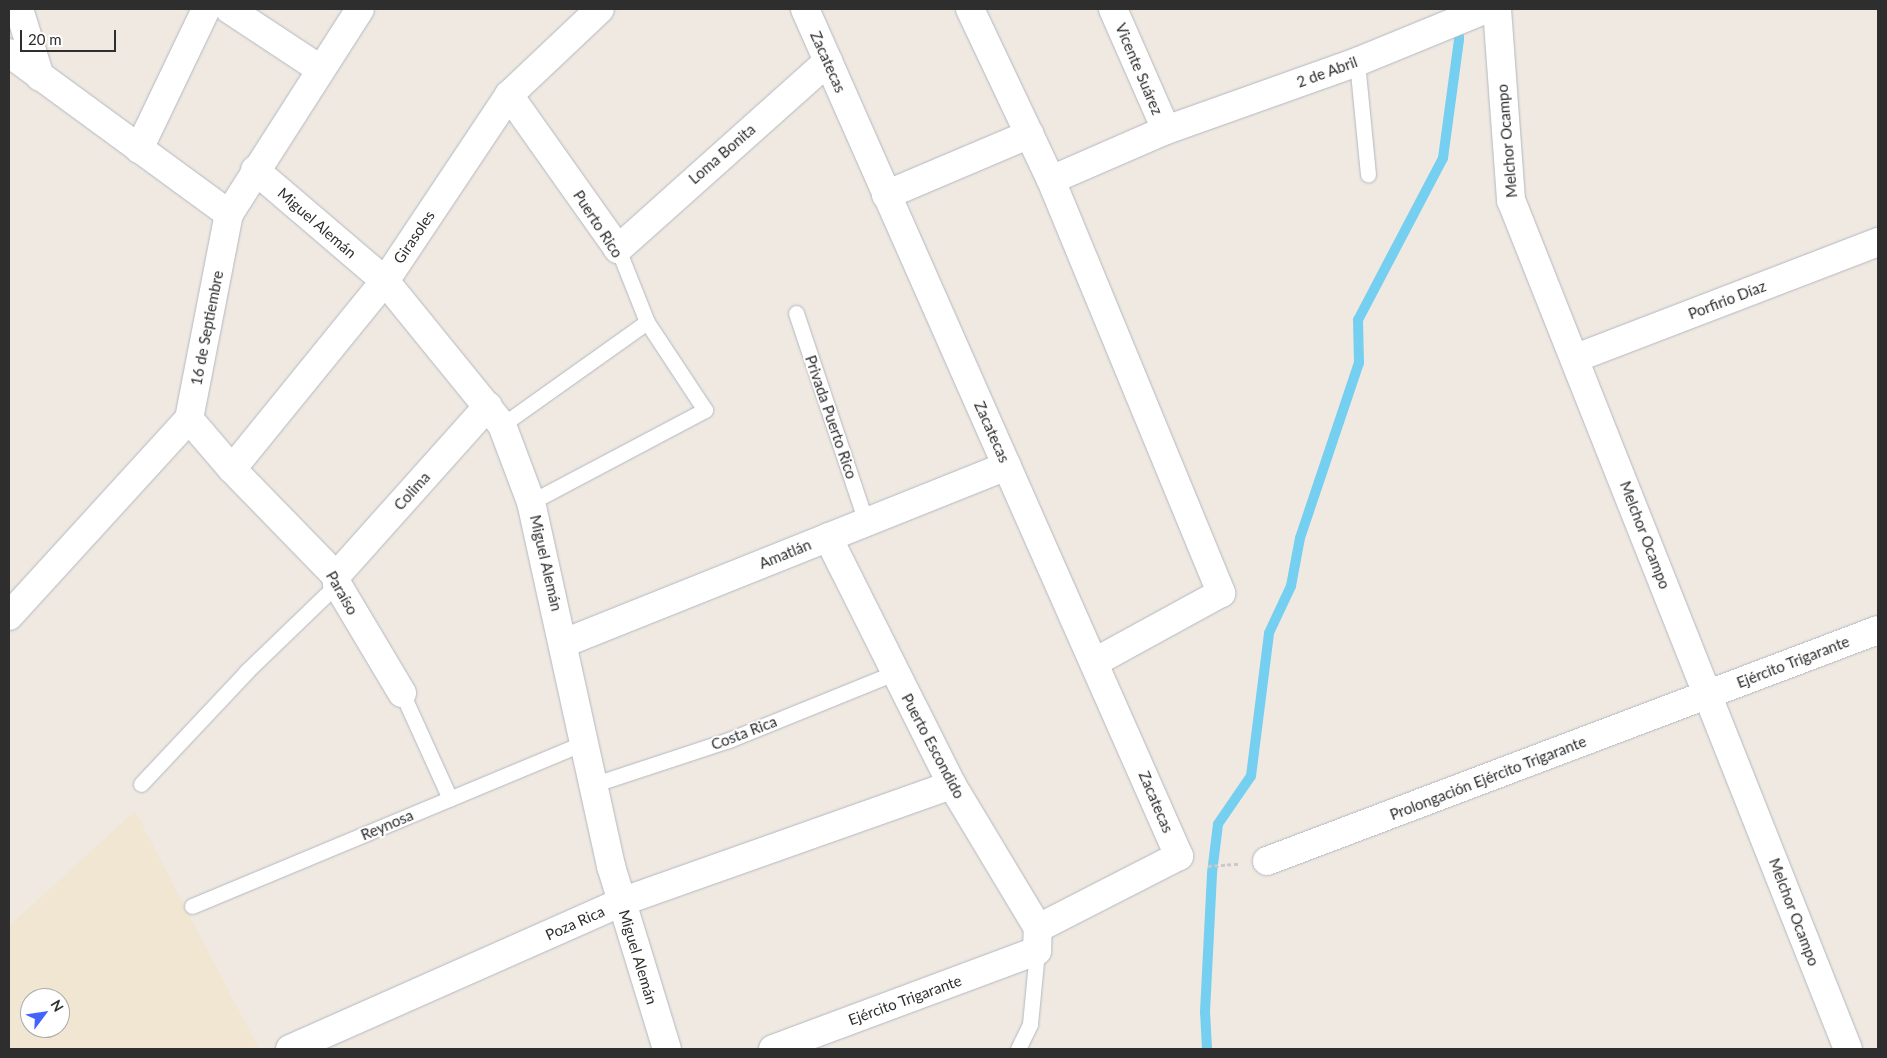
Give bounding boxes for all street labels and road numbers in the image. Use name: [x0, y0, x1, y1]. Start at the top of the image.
street label: Vicente Suárez: [1112, 21, 1166, 117]
street label: Zacatecas: [806, 29, 850, 95]
street label: 2 de Abril: [1294, 53, 1360, 91]
street label: Melchor Ocampo: [1493, 83, 1521, 199]
street label: Loma Bonita: [685, 120, 759, 188]
street label: Miguel Alemán: [274, 184, 360, 262]
street label: Puerto Rico: [570, 187, 626, 261]
street label: Girasoles: [390, 207, 438, 267]
street label: 16 de Septiembre: [187, 269, 227, 387]
street label: Porfirio Díaz: [1686, 277, 1768, 323]
street label: Privada Puerto Rico: [801, 353, 861, 481]
street label: Zacatecas: [970, 399, 1014, 465]
street label: Colima: [390, 468, 434, 514]
street label: Melchor Ocampo: [1616, 478, 1674, 592]
street label: Miguel Alemán: [526, 513, 566, 613]
street label: Amatlán: [756, 535, 814, 573]
street label: Paraíso: [322, 568, 362, 618]
street label: Ejército Trigarante: [1734, 632, 1852, 692]
street label: Puerto Escondido: [898, 690, 968, 802]
street label: Costa Rica: [709, 712, 779, 754]
street label: Prolongación Ejército Trigarante: [1387, 732, 1589, 824]
street label: Zacatecas: [1135, 768, 1177, 836]
street label: Reynosa: [358, 806, 416, 844]
street label: Melchor Ocampo: [1765, 855, 1823, 969]
street label: Poza Rica: [543, 902, 607, 944]
street label: Miguel Alemán: [615, 907, 661, 1007]
street label: Ejército Trigarante: [846, 971, 964, 1029]

